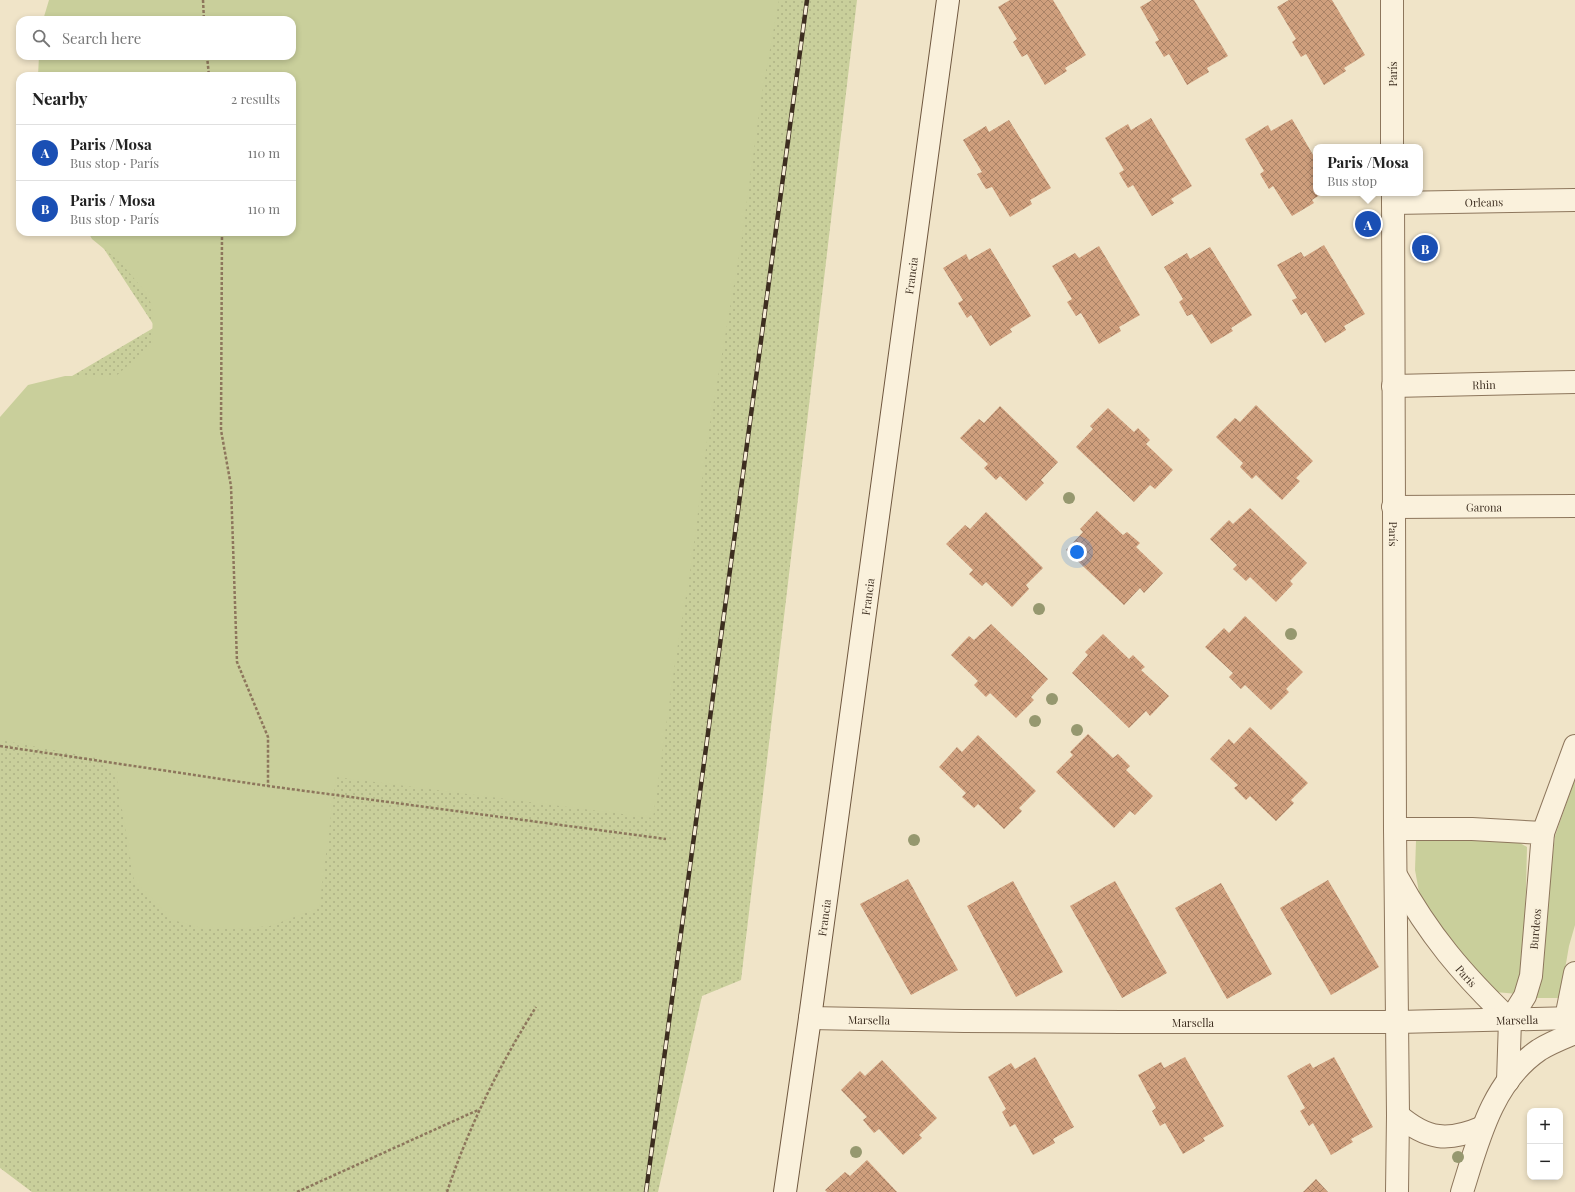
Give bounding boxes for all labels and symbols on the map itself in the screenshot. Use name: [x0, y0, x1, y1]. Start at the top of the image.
street label: París: [1385, 61, 1400, 86]
street label: Orleans: [1465, 194, 1503, 209]
pin: A: [1355, 209, 1381, 239]
pin: B: [1412, 233, 1438, 263]
street label: Francia: [901, 256, 921, 295]
street label: Rhin: [1472, 376, 1496, 392]
street label: Garona: [1466, 499, 1503, 514]
street label: París: [1387, 522, 1402, 547]
your location: [1067, 542, 1087, 562]
street label: Francia: [857, 577, 877, 616]
street label: Francia: [814, 898, 834, 937]
street label: Burdeos: [1526, 908, 1544, 950]
street label: París: [1453, 961, 1481, 990]
street label: Marsella: [848, 1011, 891, 1027]
street label: Marsella: [1496, 1011, 1539, 1027]
street label: Marsella: [1172, 1015, 1215, 1030]

